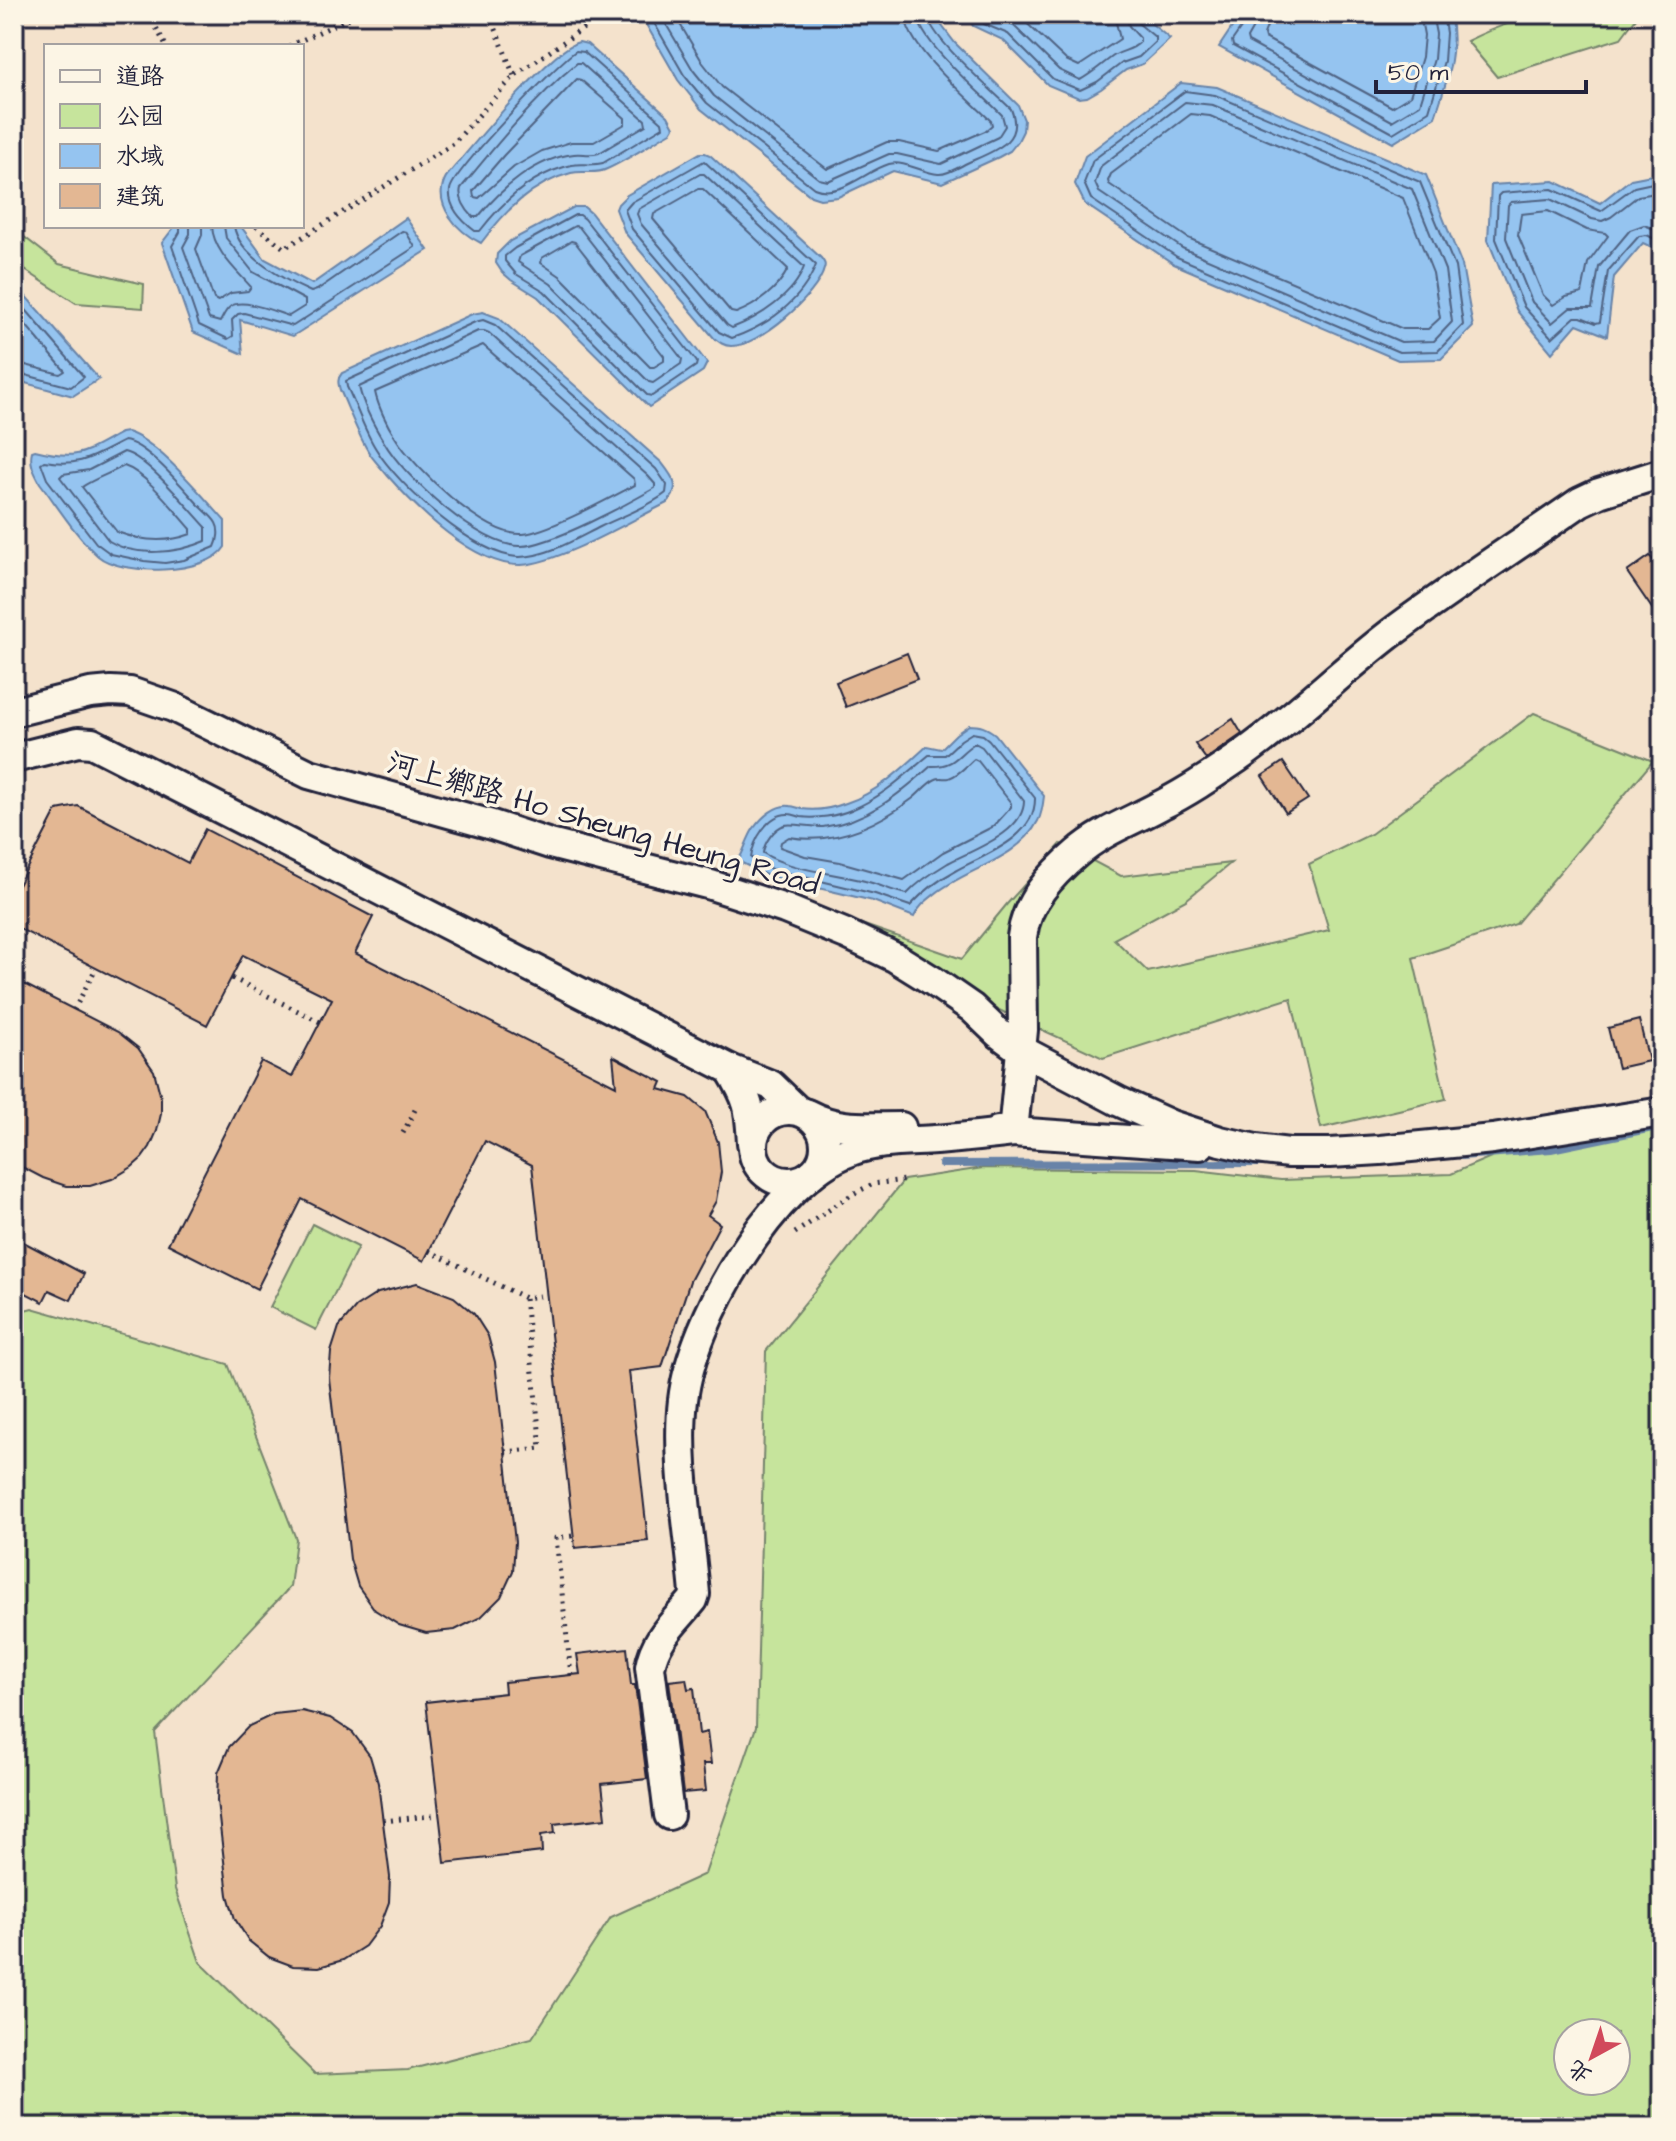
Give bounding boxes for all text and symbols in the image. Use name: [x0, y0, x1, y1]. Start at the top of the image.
legend: [44, 44, 304, 228]
scale bar: [1376, 44, 1586, 94]
text: 50 m: [1388, 56, 1449, 90]
text: 道路: [116, 60, 164, 94]
text: 公园: [116, 100, 164, 134]
text: 水域: [116, 140, 164, 174]
text: 建筑: [116, 180, 164, 214]
street label: 河上鄉路 Ho Sheung Heung Road: [382, 742, 824, 907]
north arrow: [1552, 2017, 1632, 2097]
text: 北: [1562, 2052, 1599, 2090]

